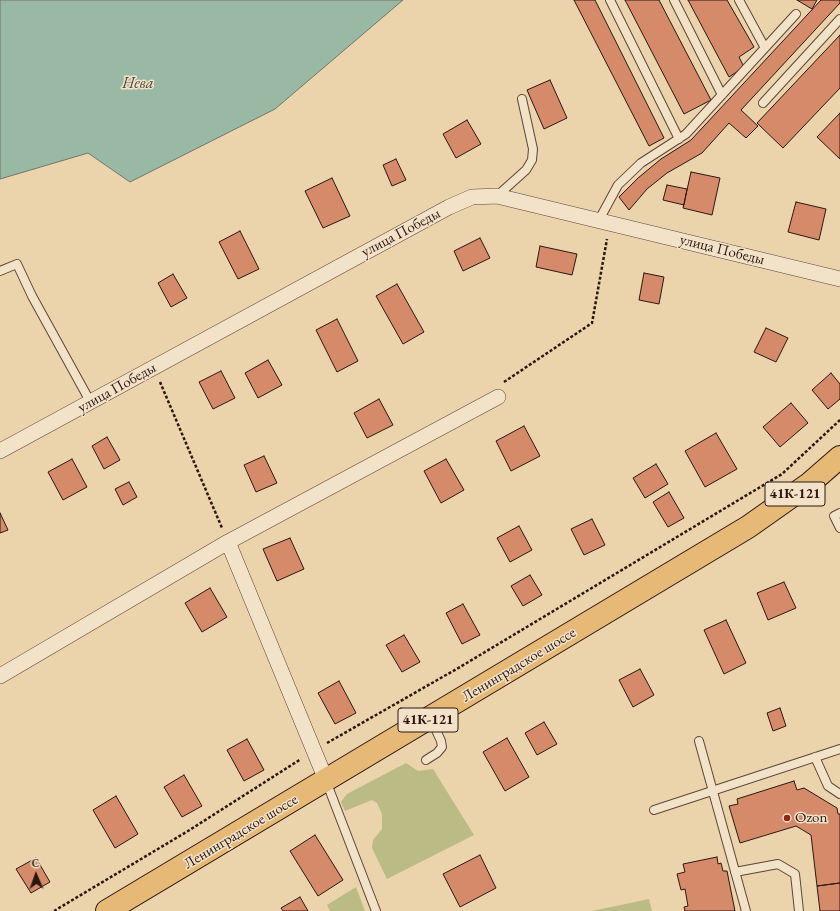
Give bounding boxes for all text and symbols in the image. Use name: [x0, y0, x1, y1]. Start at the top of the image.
water label: Нева: [122, 74, 154, 94]
street label: улица Победы: [358, 205, 444, 261]
street label: улица Победы: [678, 231, 766, 269]
street label: улица Победы: [75, 359, 159, 417]
road number: 41К-121: [765, 482, 825, 506]
street label: Ленинградское шоссе: [459, 624, 579, 706]
road number: 41К-121: [398, 708, 458, 732]
street label: Ленинградское шоссе: [181, 791, 301, 873]
place label: Ozon: [795, 809, 827, 827]
marker: Ozon: [782, 813, 792, 823]
north arrow: [16, 855, 56, 895]
text: С: [31, 856, 40, 870]

